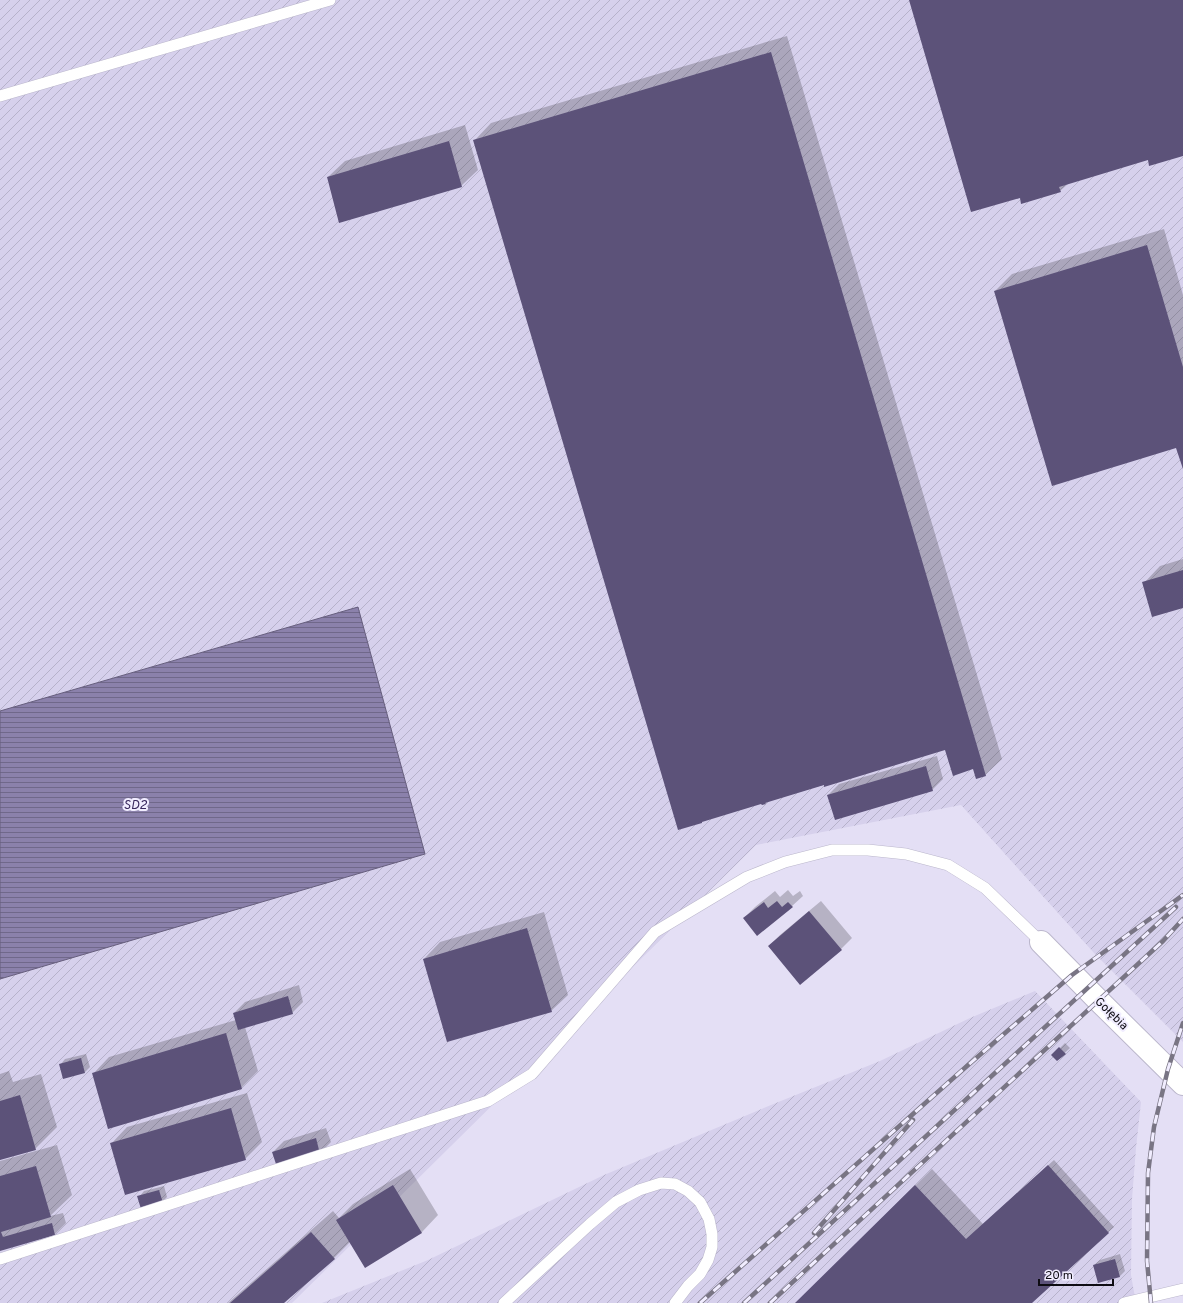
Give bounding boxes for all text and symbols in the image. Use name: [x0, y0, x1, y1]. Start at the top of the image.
water label: SD2: [123, 798, 147, 814]
street label: Gołębia: [1091, 994, 1131, 1034]
scale bar: [1039, 1261, 1113, 1287]
text: 20 m: [1045, 1268, 1073, 1284]

